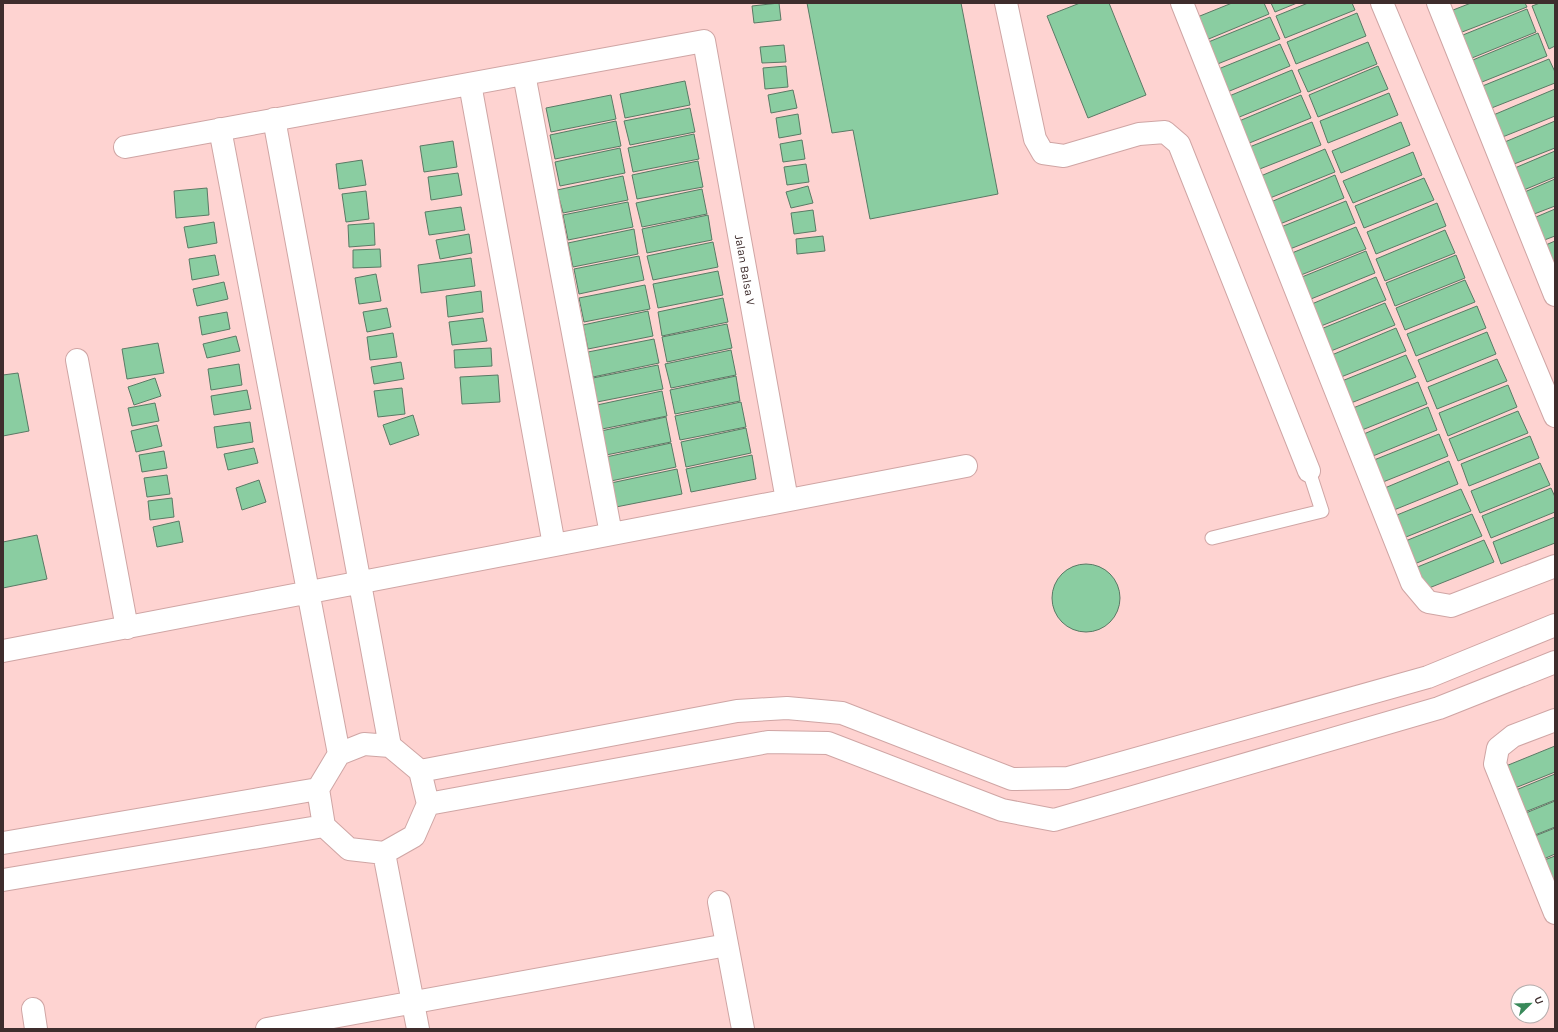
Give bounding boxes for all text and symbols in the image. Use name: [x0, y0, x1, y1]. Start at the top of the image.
street label: Jalan Balsa V: [732, 234, 758, 307]
north arrow: [1510, 984, 1550, 1024]
text: U: [1531, 994, 1546, 1006]

